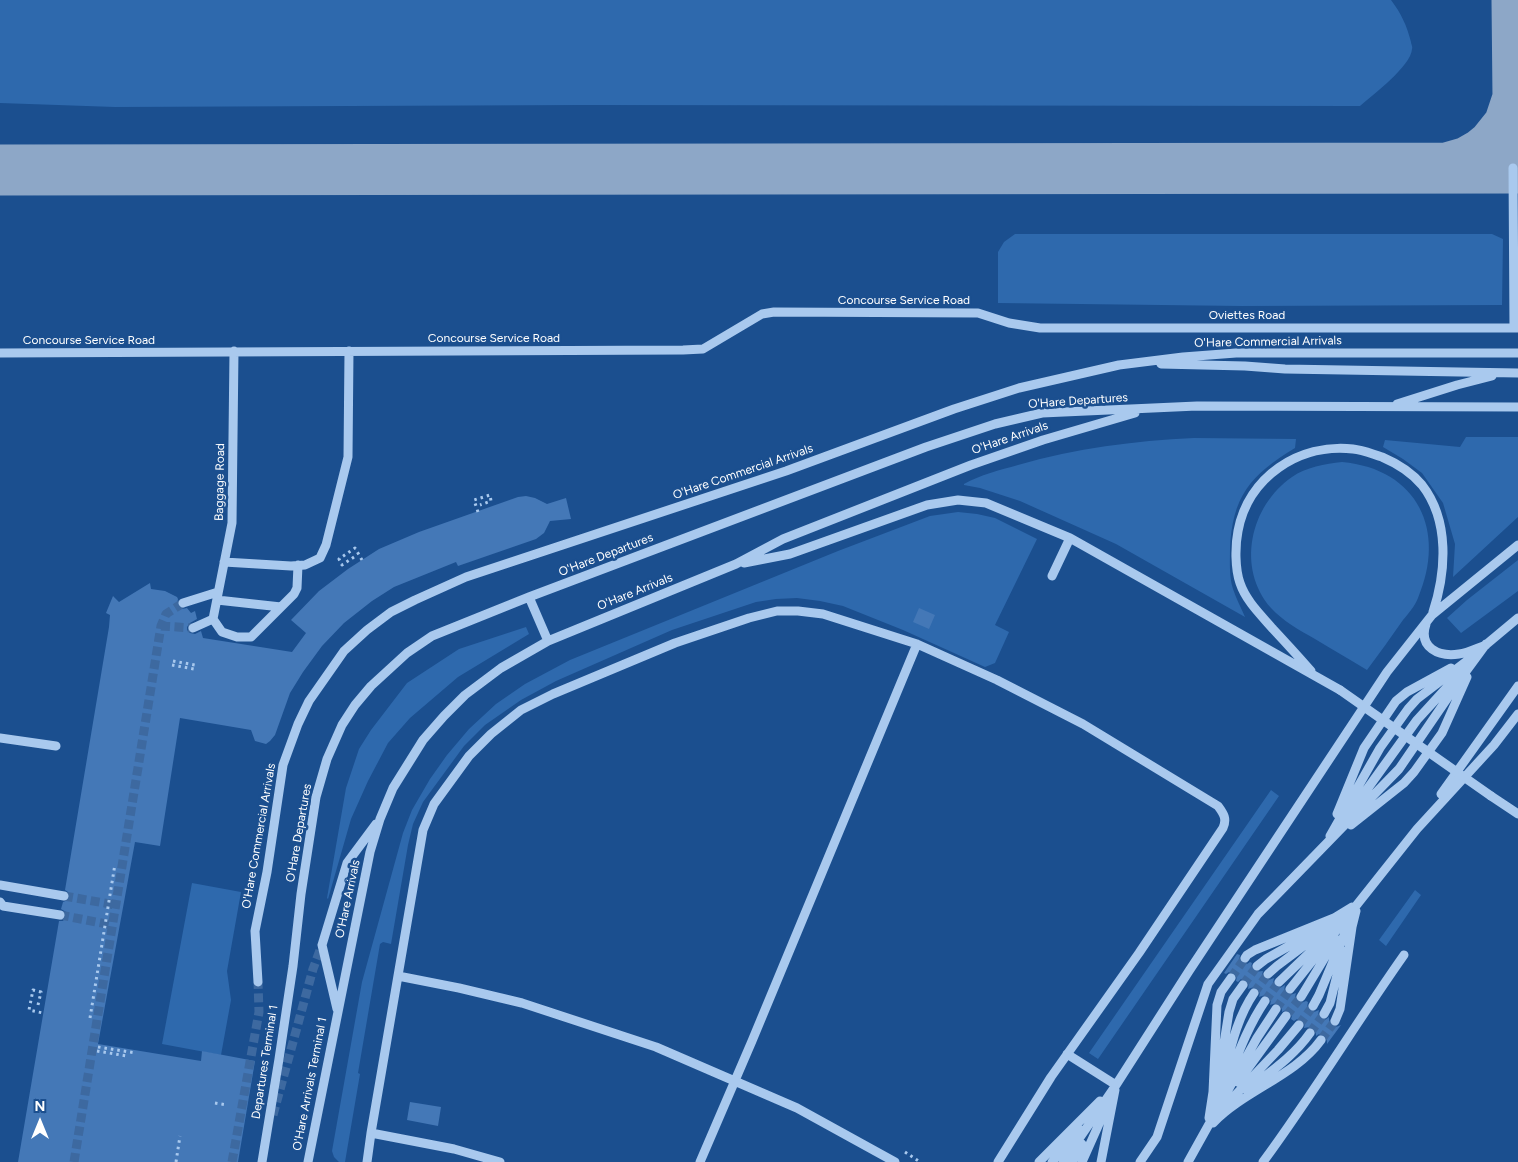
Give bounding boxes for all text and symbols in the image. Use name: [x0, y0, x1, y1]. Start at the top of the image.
street label: Concourse Service Road: [838, 293, 970, 307]
street label: Oviettes Road: [1209, 308, 1285, 322]
street label: Concourse Service Road: [428, 331, 560, 345]
street label: Concourse Service Road: [23, 333, 155, 347]
street label: O'Hare Commercial Arrivals: [1194, 334, 1342, 350]
street label: O'Hare Departures: [1028, 390, 1128, 412]
street label: O'Hare Arrivals: [970, 418, 1050, 458]
street label: O'Hare Commercial Arrivals: [671, 441, 815, 503]
street label: Baggage Road: [212, 443, 228, 521]
street label: O'Hare Departures: [557, 530, 655, 580]
street label: O'Hare Arrivals: [595, 570, 675, 614]
street label: O'Hare Commercial Arrivals: [239, 762, 279, 910]
street label: O'Hare Departures: [283, 783, 315, 883]
street label: O'Hare Arrivals: [333, 858, 363, 940]
street label: Departures Terminal 1: [249, 1004, 281, 1120]
street label: O'Hare Arrivals Terminal 1: [290, 1016, 330, 1152]
north arrow: [15, 1097, 65, 1147]
text: N: [35, 1098, 45, 1115]

